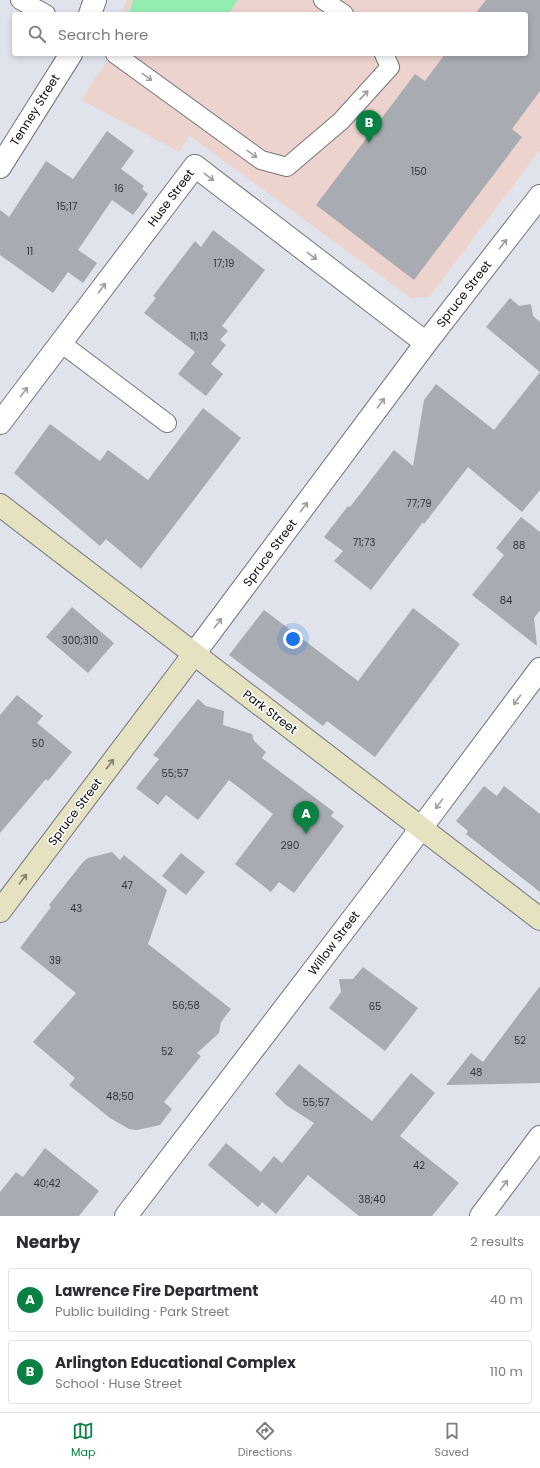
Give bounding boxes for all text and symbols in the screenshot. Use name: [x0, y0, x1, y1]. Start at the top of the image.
search box: [12, 12, 528, 56]
icon: search: [26, 23, 48, 45]
text: Search here: [58, 24, 148, 45]
street label: Tenney Street: [6, 71, 63, 149]
one-way arrow: [141, 73, 152, 81]
one-way arrow: [359, 90, 369, 100]
pin: B: [356, 110, 382, 143]
one-way arrow: [246, 149, 257, 158]
house number: 150: [411, 164, 427, 179]
street label: Huse Street: [143, 165, 198, 230]
one-way arrow: [204, 173, 215, 181]
house number: 16: [114, 181, 124, 196]
house number: 15;17: [57, 199, 78, 214]
one-way arrow: [498, 239, 507, 250]
house number: 11: [27, 244, 33, 259]
one-way arrow: [307, 252, 318, 260]
house number: 17;19: [214, 256, 234, 271]
street label: Spruce Street: [432, 257, 495, 331]
one-way arrow: [98, 283, 106, 294]
house number: 11;13: [190, 329, 208, 344]
one-way arrow: [19, 387, 28, 398]
one-way arrow: [377, 398, 386, 409]
house number: 77;79: [406, 496, 432, 511]
one-way arrow: [299, 502, 308, 513]
street label: Spruce Street: [239, 515, 301, 590]
house number: 71;73: [353, 535, 375, 550]
house number: 88: [513, 538, 525, 553]
house number: 84: [500, 593, 512, 608]
one-way arrow: [213, 617, 222, 628]
your location: [283, 629, 303, 649]
house number: 300;310: [62, 633, 98, 648]
street label: Park Street: [240, 686, 301, 738]
one-way arrow: [512, 694, 521, 705]
house number: 50: [32, 736, 44, 751]
one-way arrow: [106, 759, 114, 770]
house number: 55;57: [162, 766, 189, 781]
street label: Spruce Street: [44, 774, 106, 849]
one-way arrow: [434, 798, 443, 809]
pin: A: [293, 801, 319, 834]
house number: 290: [281, 838, 299, 853]
one-way arrow: [19, 874, 28, 885]
house number: 47: [121, 878, 133, 893]
house number: 43: [70, 901, 82, 916]
street label: Willow Street: [304, 907, 363, 978]
house number: 39: [49, 953, 61, 968]
house number: 56;58: [172, 998, 200, 1013]
house number: 65: [369, 999, 381, 1014]
house number: 52: [514, 1033, 526, 1048]
house number: 52: [161, 1044, 173, 1059]
house number: 48: [470, 1065, 482, 1080]
house number: 48;50: [106, 1089, 134, 1104]
house number: 55;57: [303, 1095, 330, 1110]
house number: 42: [413, 1158, 425, 1173]
house number: 40;42: [33, 1176, 61, 1191]
one-way arrow: [500, 1179, 508, 1190]
house number: 38;40: [358, 1192, 386, 1207]
text: Nearby: [16, 1230, 80, 1254]
text: 2 results: [470, 1232, 524, 1251]
text: Lawrence Fire Department: [55, 1280, 258, 1301]
text: A: [25, 1290, 35, 1309]
text: 40 m: [490, 1290, 523, 1309]
text: Public building · Park Street: [55, 1302, 229, 1321]
text: Arlington Educational Complex: [55, 1352, 296, 1373]
text: B: [26, 1362, 34, 1381]
text: 110 m: [490, 1362, 523, 1381]
text: School · Huse Street: [55, 1374, 182, 1393]
tab: Map: [71, 1420, 95, 1461]
tab: Directions: [238, 1420, 292, 1461]
tab: Saved: [435, 1420, 469, 1461]

